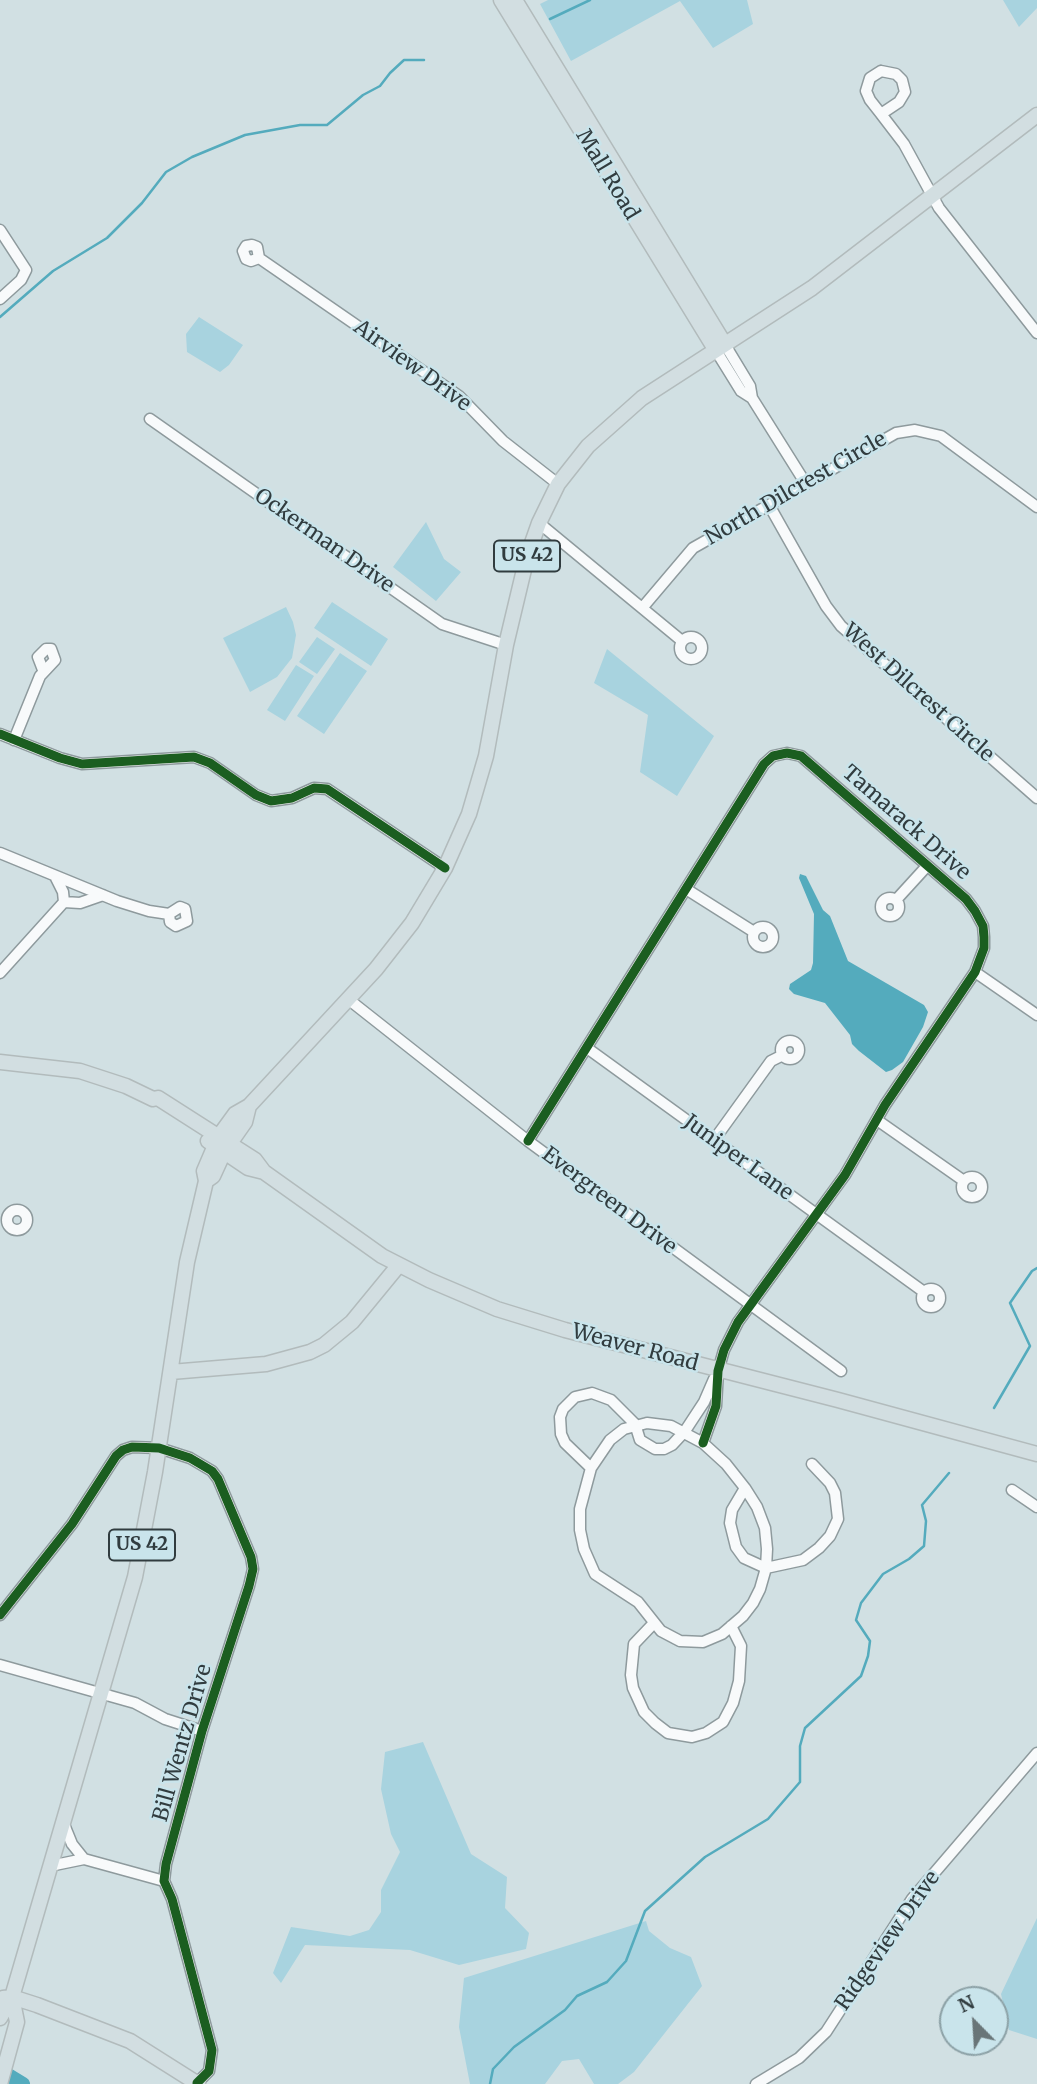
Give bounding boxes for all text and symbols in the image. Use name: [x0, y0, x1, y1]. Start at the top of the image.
street label: Mall Road: [570, 125, 644, 225]
street label: Airview Drive: [348, 315, 476, 417]
street label: North Dilcrest Circle: [701, 427, 891, 551]
street label: Ockerman Drive: [249, 483, 399, 599]
road number: US 42: [494, 540, 560, 572]
street label: West Dilcrest Circle: [837, 618, 999, 768]
street label: Tamarack Drive: [837, 761, 975, 885]
street label: Juniper Lane: [678, 1110, 798, 1206]
street label: Evergreen Drive: [537, 1142, 681, 1260]
street label: Weaver Road: [569, 1319, 701, 1377]
road number: US 42: [109, 1530, 175, 1560]
street label: Bill Wentz Drive: [149, 1661, 217, 1825]
street label: Ridgeview Drive: [830, 1866, 946, 2016]
north arrow: [939, 1986, 1009, 2056]
text: N: [955, 1990, 978, 2018]

